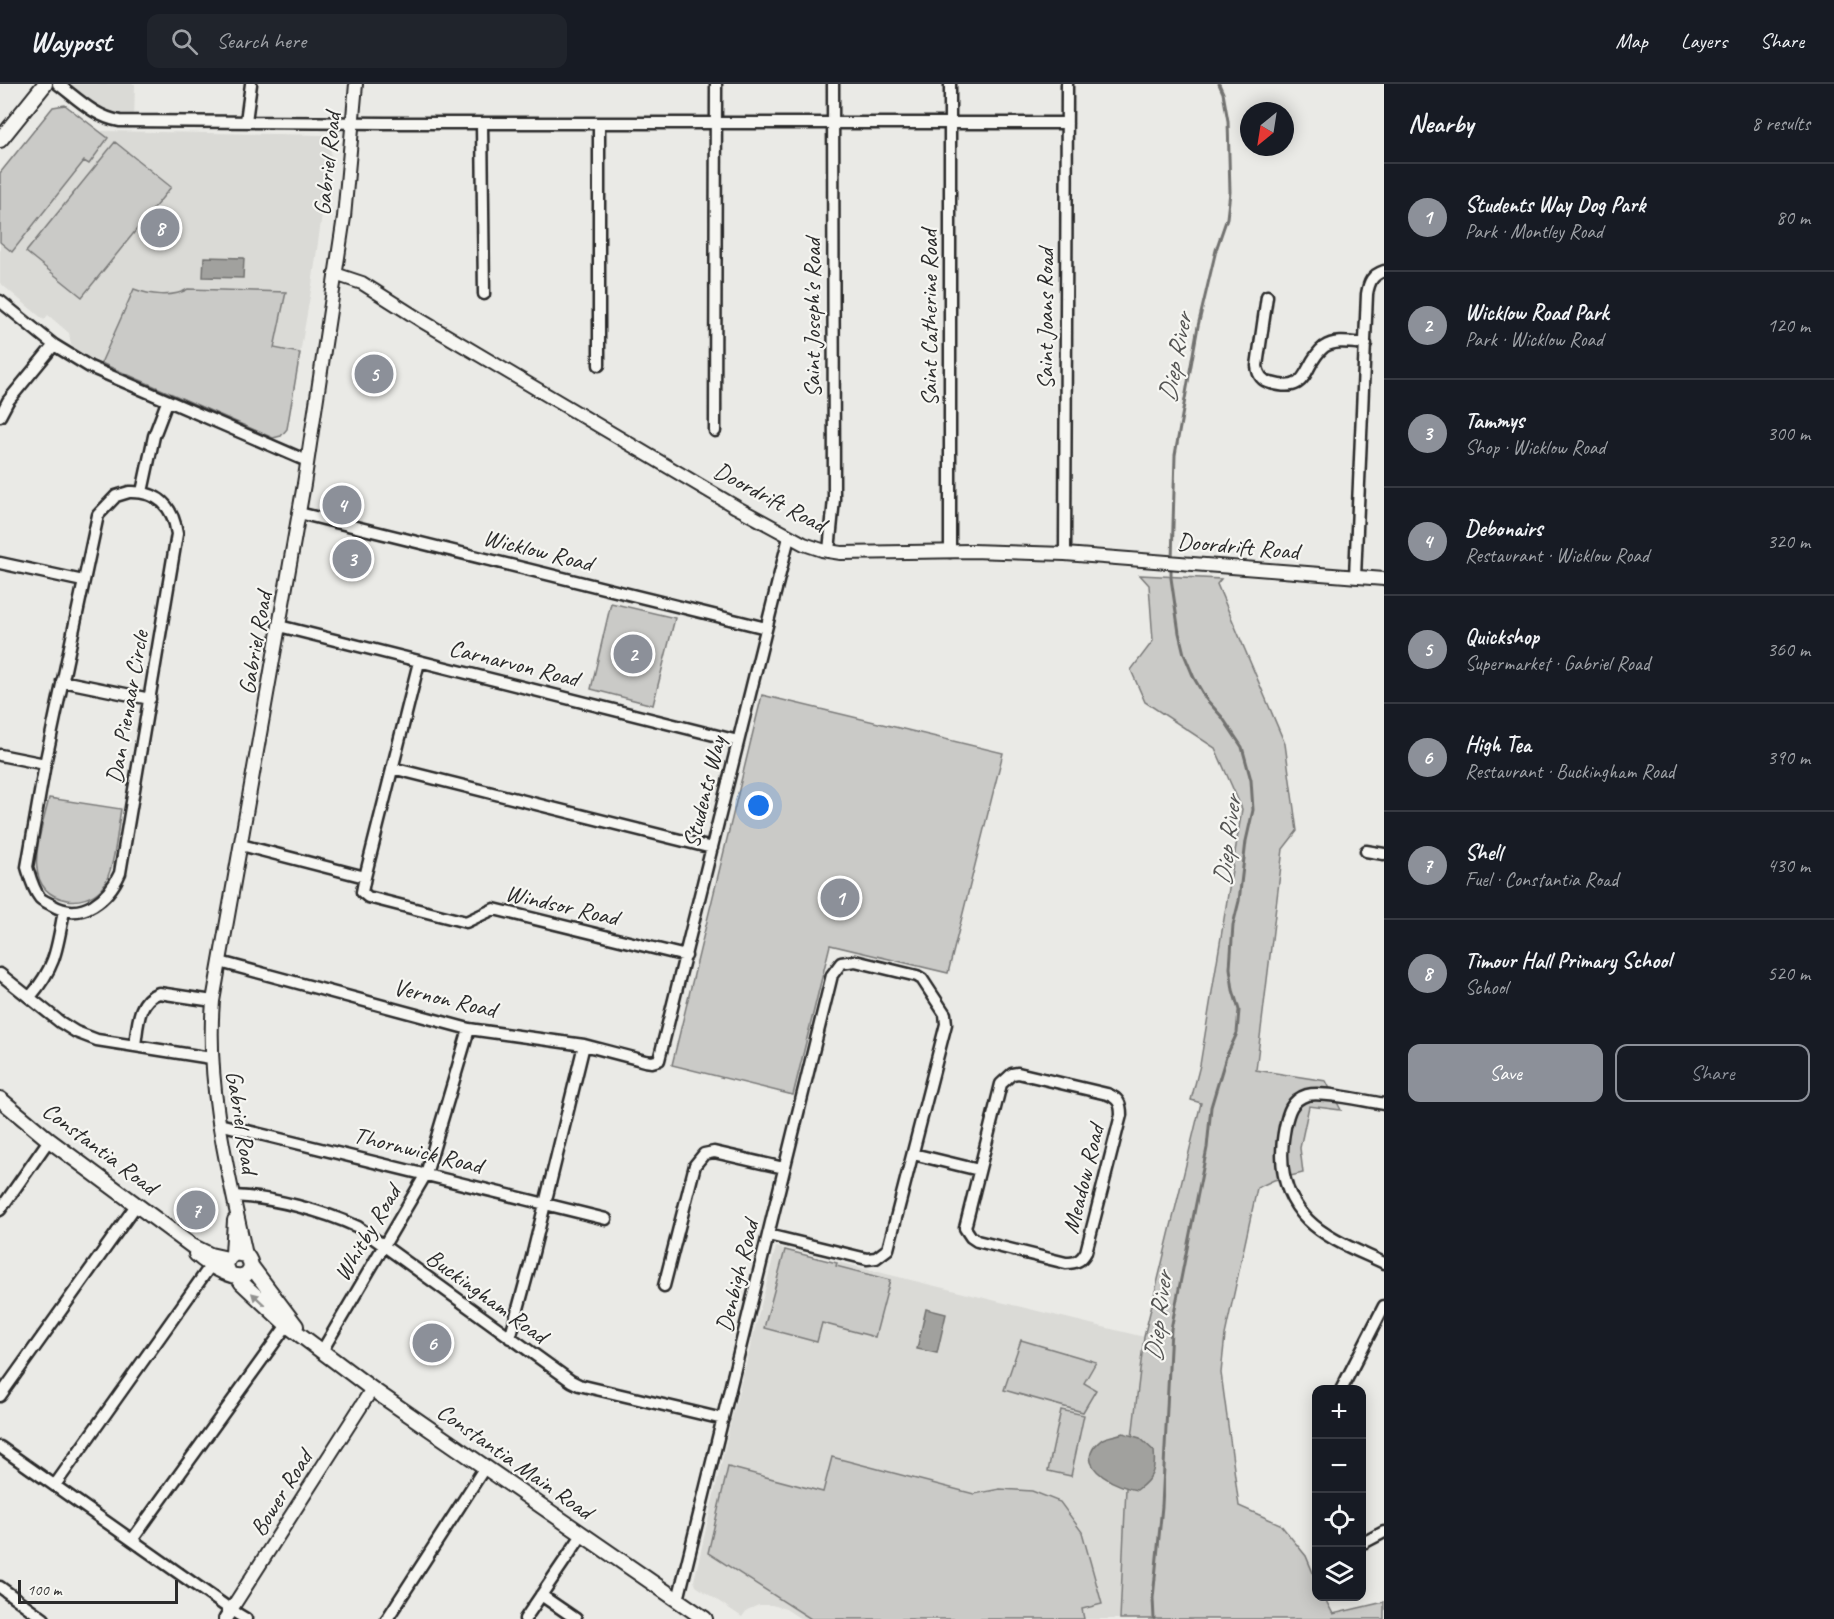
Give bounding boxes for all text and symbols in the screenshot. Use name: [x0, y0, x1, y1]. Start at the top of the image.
search box: [147, 14, 567, 68]
text: Waypost: [30, 24, 111, 59]
icon: search: [168, 25, 201, 58]
text: Search here: [216, 27, 306, 55]
text: Map: [1615, 28, 1648, 54]
text: Layers: [1681, 28, 1727, 54]
text: Share: [1760, 28, 1804, 54]
north arrow: [1240, 102, 1294, 156]
street label: Gabriel Road: [307, 107, 348, 217]
text: Nearby: [1408, 107, 1473, 140]
text: 8 results: [1751, 111, 1810, 136]
text: Students Way Dog Park: [1465, 191, 1645, 219]
text: 1: [1423, 205, 1432, 230]
text: 80 m: [1776, 205, 1810, 230]
pin: 8: [140, 206, 180, 250]
text: Park · Montley Road: [1465, 219, 1603, 244]
street label: Saint Catherine Road: [914, 226, 944, 406]
street label: Saint Joseph's Road: [797, 235, 827, 398]
street label: Saint Joans Road: [1030, 245, 1060, 390]
text: Wicklow Road Park: [1465, 299, 1609, 327]
water label: Diep River: [1150, 307, 1201, 405]
text: 2: [1423, 313, 1432, 338]
text: 120 m: [1767, 313, 1810, 338]
text: Park · Wicklow Road: [1465, 327, 1603, 352]
pin: 5: [354, 352, 394, 396]
text: Tammys: [1465, 407, 1524, 435]
text: 3: [1423, 421, 1432, 446]
text: 300 m: [1767, 421, 1810, 446]
text: Shop · Wicklow Road: [1465, 435, 1605, 460]
street label: Doordrift Road: [709, 455, 834, 541]
pin: 4: [322, 482, 362, 528]
text: Debonairs: [1465, 515, 1542, 543]
street label: Wicklow Road: [480, 522, 599, 579]
street label: Doordrift Road: [1176, 526, 1304, 567]
text: 4: [1423, 529, 1432, 554]
text: 320 m: [1767, 529, 1810, 554]
pin: 3: [332, 536, 372, 582]
text: Restaurant · Wicklow Road: [1465, 543, 1649, 568]
street label: Gabriel Road: [231, 586, 279, 697]
text: Quickshop: [1465, 623, 1539, 651]
street label: Dan Pienaar Circle: [99, 626, 156, 786]
street label: Carnarvon Road: [446, 632, 585, 694]
pin: 2: [614, 632, 652, 676]
text: 5: [1423, 637, 1432, 662]
text: 360 m: [1767, 637, 1810, 662]
text: Supermarket · Gabriel Road: [1465, 651, 1650, 676]
street label: Students Way: [676, 731, 733, 851]
text: High Tea: [1465, 731, 1531, 759]
text: 6: [1423, 745, 1432, 770]
text: 390 m: [1767, 745, 1810, 770]
text: Restaurant · Buckingham Road: [1465, 759, 1675, 784]
water label: Diep River: [1205, 790, 1249, 887]
your location: [744, 791, 773, 820]
text: Shell: [1465, 839, 1502, 867]
text: 7: [1423, 853, 1432, 878]
text: 430 m: [1767, 853, 1810, 878]
text: Fuel · Constantia Road: [1465, 867, 1618, 892]
pin: 1: [820, 876, 860, 920]
street label: Windsor Road: [503, 877, 625, 933]
text: Timour Hall Primary School: [1465, 947, 1671, 975]
text: 8: [1423, 961, 1432, 986]
text: 520 m: [1767, 961, 1810, 986]
street label: Vernon Road: [391, 972, 503, 1025]
text: School: [1465, 975, 1508, 1000]
button: Save: [1408, 1044, 1603, 1102]
button: Share: [1615, 1044, 1810, 1102]
street label: Gabriel Road: [219, 1068, 265, 1179]
street label: Constantia Road: [37, 1095, 166, 1203]
street label: Meadow Road: [1055, 1118, 1112, 1236]
street label: Thornwick Road: [351, 1120, 489, 1181]
street label: Whitby Road: [327, 1177, 409, 1286]
pin: 7: [176, 1188, 216, 1232]
street label: Denbigh Road: [709, 1214, 766, 1335]
street label: Buckingham Road: [420, 1242, 556, 1352]
water label: Diep River: [1136, 1266, 1180, 1363]
one-way arrow: [251, 1292, 265, 1306]
pin: 6: [412, 1320, 452, 1366]
map controls: [1312, 1385, 1366, 1601]
button: +: [1312, 1385, 1366, 1439]
street label: Constantia Main Road: [431, 1396, 602, 1528]
button: −: [1312, 1439, 1366, 1493]
street label: Bower Road: [243, 1441, 321, 1542]
button: locate: [1312, 1493, 1366, 1547]
button: layers: [1312, 1547, 1366, 1601]
scale bar: [18, 1577, 178, 1604]
text: 100 m: [27, 1580, 61, 1600]

